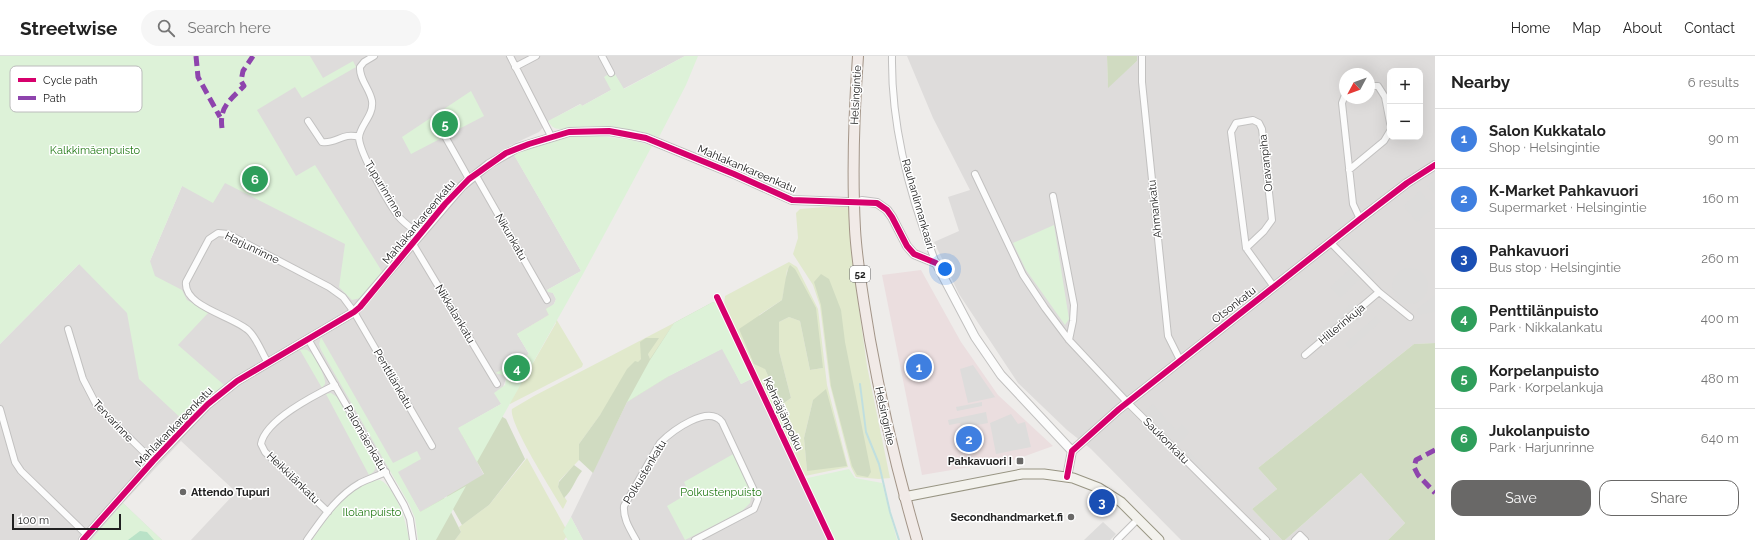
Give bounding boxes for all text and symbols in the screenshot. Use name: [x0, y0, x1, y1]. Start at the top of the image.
search box: [141, 10, 421, 46]
text: Streetwise: [20, 17, 117, 39]
icon: search: [155, 17, 177, 39]
text: Search here: [187, 19, 271, 37]
text: Home: [1511, 20, 1550, 36]
text: Map: [1572, 20, 1601, 36]
text: About: [1623, 20, 1662, 36]
text: Contact: [1684, 20, 1735, 36]
street label: Helsingintie: [848, 64, 864, 125]
legend: [10, 66, 142, 112]
north arrow: [1339, 68, 1375, 104]
map controls: [1387, 68, 1423, 140]
button: +: [1387, 68, 1423, 104]
text: Nearby: [1451, 72, 1510, 92]
text: Cycle path: [43, 74, 97, 87]
text: 6 results: [1688, 75, 1739, 90]
text: Path: [43, 92, 66, 105]
button: −: [1387, 104, 1423, 140]
pin: 5: [432, 109, 458, 139]
text: Salon Kukkatalo: [1489, 122, 1606, 140]
text: 1: [1461, 131, 1467, 146]
text: 90 m: [1708, 131, 1739, 146]
street label: Oravanpiha: [1257, 134, 1275, 192]
text: Shop · Helsingintie: [1489, 140, 1600, 155]
street label: Mahlakankareenkatu: [696, 142, 798, 196]
park label: Kalkkimäenpuisto: [50, 144, 141, 157]
street label: Rauhanlinnankaari: [899, 157, 937, 251]
street label: Tupurinrinne: [362, 158, 406, 220]
pin: 6: [242, 164, 268, 194]
street label: Mahlakankareenkatu: [380, 177, 458, 267]
street label: Ahmankatu: [1145, 179, 1165, 239]
text: K-Market Pahkavuori: [1489, 182, 1638, 200]
text: 2: [1460, 191, 1468, 206]
text: 160 m: [1702, 191, 1739, 206]
text: Supermarket · Helsingintie: [1489, 200, 1647, 215]
street label: Nikunkatu: [492, 211, 530, 263]
street label: Harjunrinne: [223, 229, 282, 267]
text: Pahkavuori: [1489, 242, 1569, 260]
text: 3: [1460, 251, 1468, 266]
text: 260 m: [1701, 251, 1739, 266]
your location: [935, 259, 955, 279]
text: Bus stop · Helsingintie: [1489, 260, 1621, 275]
road number: 52: [850, 266, 870, 282]
street label: Nikkalankatu: [432, 282, 478, 346]
street label: Otsonkatu: [1209, 284, 1259, 326]
street label: Hillerinkuja: [1316, 301, 1368, 347]
text: Penttilänpuisto: [1489, 302, 1599, 320]
text: 4: [1460, 311, 1468, 326]
text: 400 m: [1701, 311, 1739, 326]
text: Park · Nikkalankatu: [1489, 320, 1603, 335]
street label: Penttilänkatu: [371, 347, 415, 411]
pin: 1: [906, 352, 932, 382]
pin: 4: [504, 353, 530, 383]
text: Korpelanpuisto: [1489, 362, 1599, 380]
text: 5: [1460, 371, 1468, 386]
text: 480 m: [1701, 371, 1739, 386]
street label: Kehrääjänpolku: [760, 375, 806, 453]
text: Park · Korpelankuja: [1489, 380, 1603, 395]
street label: Mahlakankareenkatu: [133, 384, 215, 470]
street label: Helsingintie: [872, 385, 898, 447]
street label: Tervarinne: [90, 397, 136, 445]
street label: Palomäenkatu: [341, 403, 389, 473]
street label: Saukonkatu: [1140, 415, 1192, 467]
text: Jukolanpuisto: [1489, 422, 1590, 440]
pin: 2: [956, 424, 982, 454]
text: 6: [1460, 431, 1468, 446]
text: 640 m: [1701, 431, 1739, 446]
street label: Polkustenkatu: [621, 438, 669, 506]
text: Park · Harjunrinne: [1489, 440, 1594, 455]
street label: Heikkilänkatu: [264, 450, 322, 506]
place label: Pahkavuori I: [948, 455, 1012, 468]
marker: Pahkavuori I: [1015, 456, 1025, 466]
button: Save: [1451, 480, 1591, 516]
button: Share: [1599, 480, 1739, 516]
place label: Attendo Tupuri: [191, 486, 270, 499]
park label: Polkustenpuisto: [680, 486, 762, 499]
marker: Attendo Tupuri: [178, 487, 188, 497]
pin: 3: [1089, 487, 1115, 517]
park label: Ilolanpuisto: [343, 506, 402, 519]
place label: Secondhandmarket.fi: [950, 511, 1063, 524]
scale bar: [12, 512, 121, 531]
marker: Secondhandmarket.fi: [1066, 512, 1076, 522]
text: 100 m: [18, 514, 49, 527]

